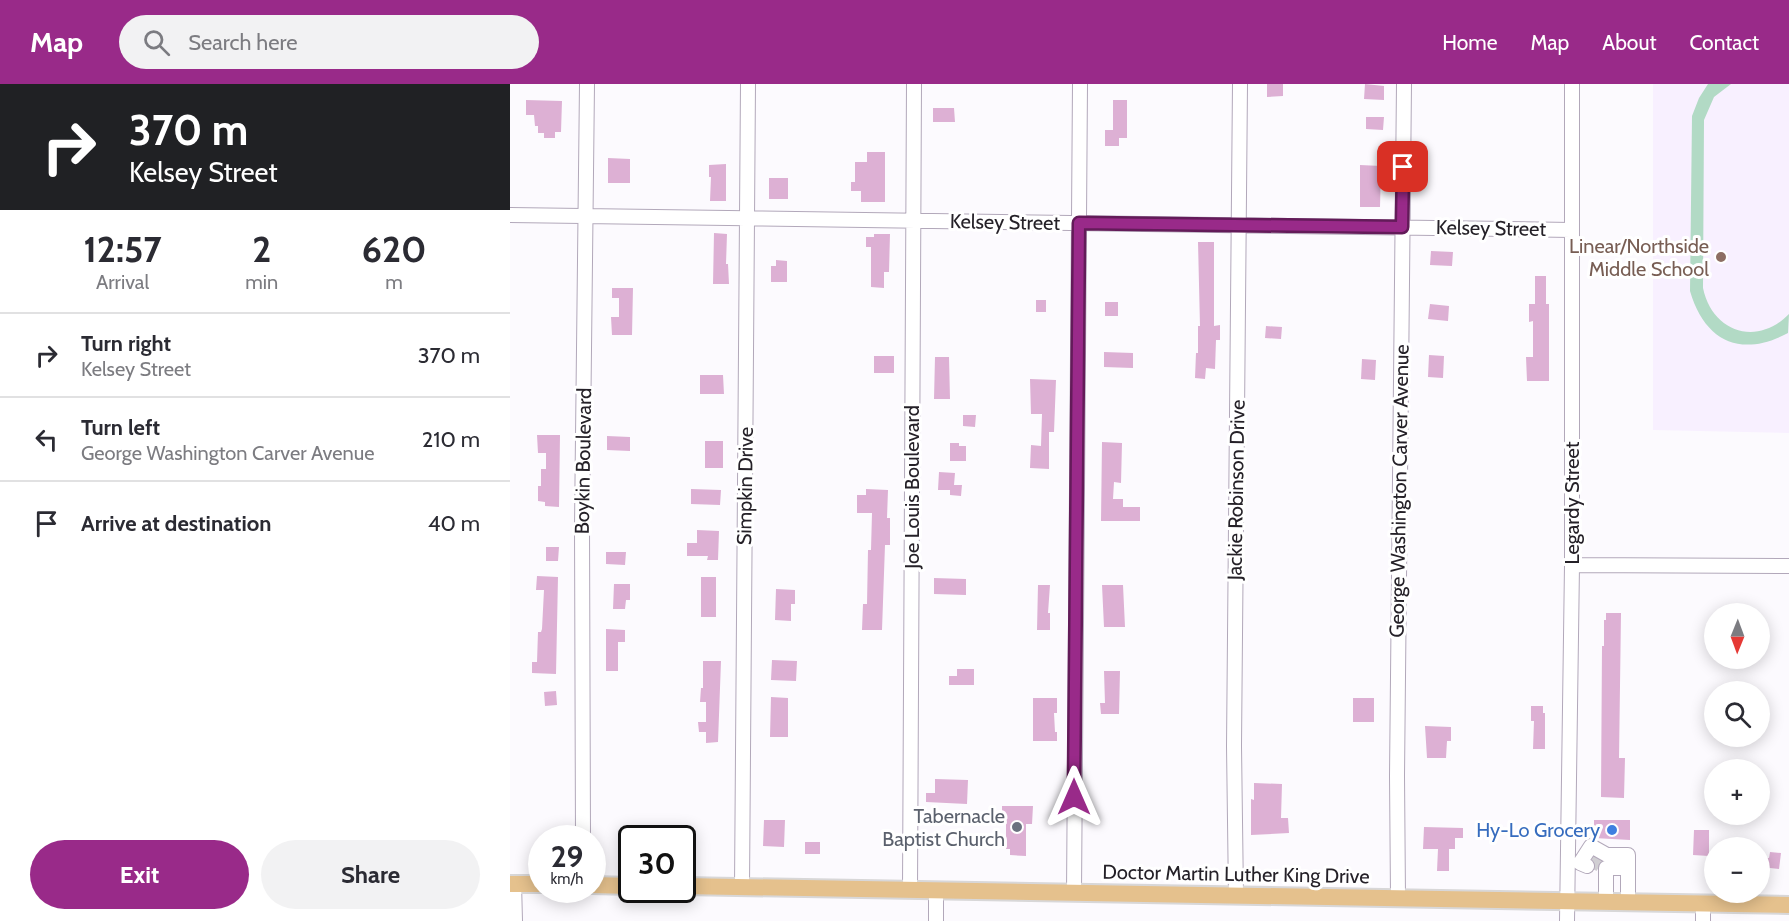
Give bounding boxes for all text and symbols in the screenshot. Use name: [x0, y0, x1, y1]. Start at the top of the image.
search box: [119, 15, 539, 69]
text: Map: [30, 25, 83, 59]
icon: search: [140, 26, 173, 59]
text: Search here: [188, 29, 297, 56]
text: Home: [1442, 30, 1498, 55]
text: Map: [1531, 30, 1569, 55]
text: About: [1602, 30, 1656, 55]
text: Contact: [1689, 30, 1759, 55]
text: 370 m: [129, 104, 248, 156]
icon: right: [30, 108, 108, 186]
pin: [1377, 141, 1428, 192]
icon: arrive: [1386, 150, 1419, 183]
text: Kelsey Street: [129, 156, 278, 189]
street label: Kelsey Street: [950, 209, 1060, 235]
street label: Kelsey Street: [1436, 215, 1546, 241]
text: 12:57: [84, 227, 162, 271]
text: 2: [252, 227, 271, 271]
text: 620: [362, 227, 426, 271]
place label: Linear/Northside Middle School: [1569, 234, 1709, 281]
marker: Linear/Northside Middle School: [1714, 250, 1728, 264]
text: Arrival: [96, 270, 149, 294]
text: min: [245, 270, 278, 294]
text: m: [385, 270, 403, 294]
text: Turn right: [81, 330, 171, 357]
icon: right: [30, 339, 63, 372]
text: 370 m: [418, 342, 480, 369]
street label: George Washington Carver Avenue: [1384, 344, 1414, 638]
text: Kelsey Street: [81, 357, 191, 381]
street label: Boykin Boulevard: [570, 388, 596, 534]
street label: Jackie Robinson Drive: [1222, 400, 1250, 581]
street label: Joe Louis Boulevard: [900, 405, 924, 570]
text: Turn left: [81, 414, 160, 441]
icon: left: [30, 423, 63, 456]
text: 210 m: [422, 426, 480, 453]
street label: Simpkin Drive: [732, 427, 758, 545]
text: George Washington Carver Avenue: [81, 441, 374, 465]
street label: Legardy Street: [1560, 441, 1584, 564]
icon: arrive: [30, 507, 63, 540]
text: Arrive at destination: [81, 510, 271, 537]
text: 40 m: [428, 510, 480, 537]
north arrow: [1704, 603, 1770, 669]
map controls: [1704, 603, 1770, 903]
button: search: [1704, 681, 1770, 747]
button: +: [1704, 759, 1770, 825]
position arrow: [1042, 765, 1106, 829]
place label: Tabernacle Baptist Church: [882, 804, 1005, 851]
place label: Hy-Lo Grocery: [1476, 818, 1600, 842]
marker: Tabernacle Baptist Church: [1010, 820, 1024, 834]
marker: Hy-Lo Grocery: [1605, 823, 1619, 837]
speed limit sign: 30: [618, 825, 696, 903]
button: −: [1704, 837, 1770, 903]
text: 29: [551, 838, 583, 875]
button: Exit: [30, 840, 249, 909]
button: Share: [261, 840, 480, 909]
street label: Doctor Martin Luther King Drive: [1102, 860, 1370, 888]
text: km/h: [551, 870, 583, 888]

